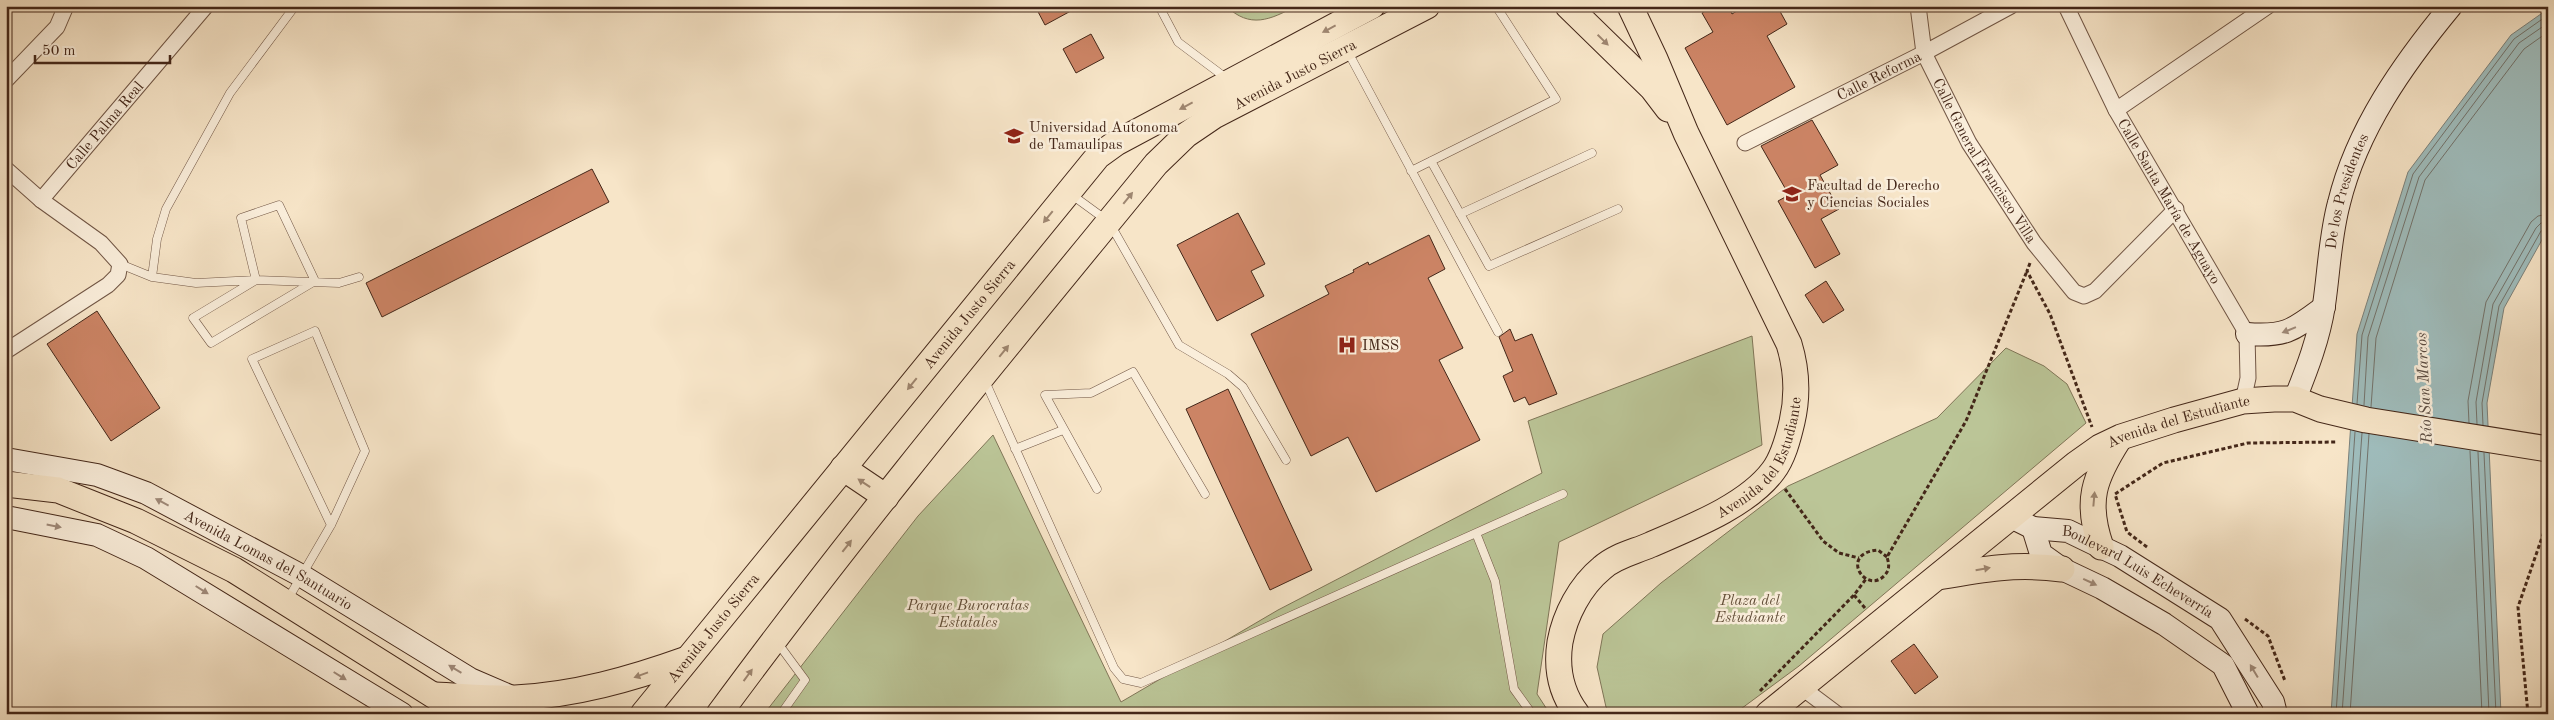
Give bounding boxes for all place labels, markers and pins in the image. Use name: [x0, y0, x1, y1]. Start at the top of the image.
place label: Universidad Autonoma de Tamaulipas: [1029, 121, 1179, 153]
school or university icon: Universidad Autonoma de Tamaulipas: [1003, 125, 1025, 147]
place label: Facultad de Derecho y Ciencias Sociales: [1807, 179, 1940, 211]
school or university icon: Facultad de Derecho y Ciencias Sociales: [1781, 183, 1803, 205]
hospital icon: IMSS: [1336, 334, 1358, 356]
place label: IMSS: [1362, 339, 1399, 354]

